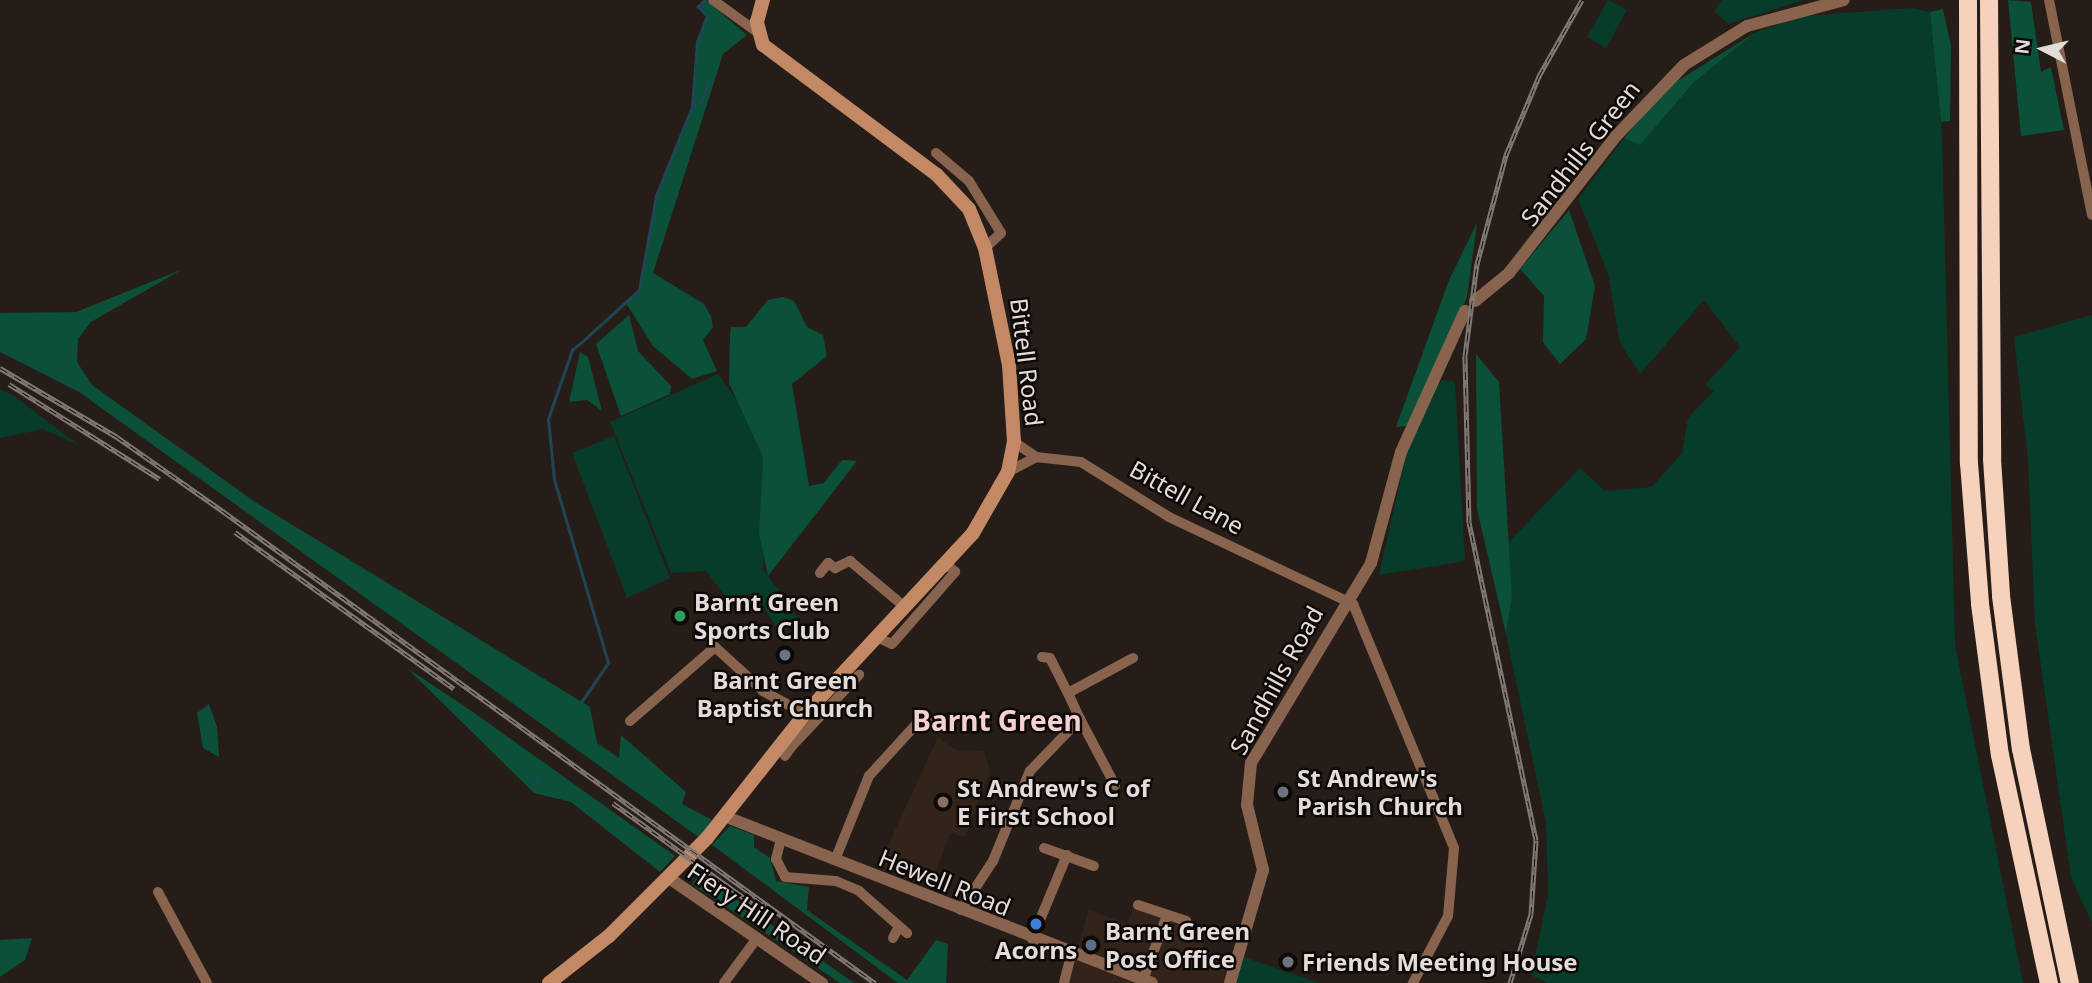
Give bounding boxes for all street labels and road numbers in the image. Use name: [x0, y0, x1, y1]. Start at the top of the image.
street label: Sandhills Green: [1514, 75, 1646, 231]
street label: Bittell Road: [1005, 296, 1049, 428]
street label: Bittell Lane: [1125, 454, 1249, 540]
street label: Sandhills Road: [1223, 601, 1329, 759]
street label: Hewell Road: [875, 843, 1015, 921]
street label: Fiery Hill Road: [682, 856, 832, 970]

